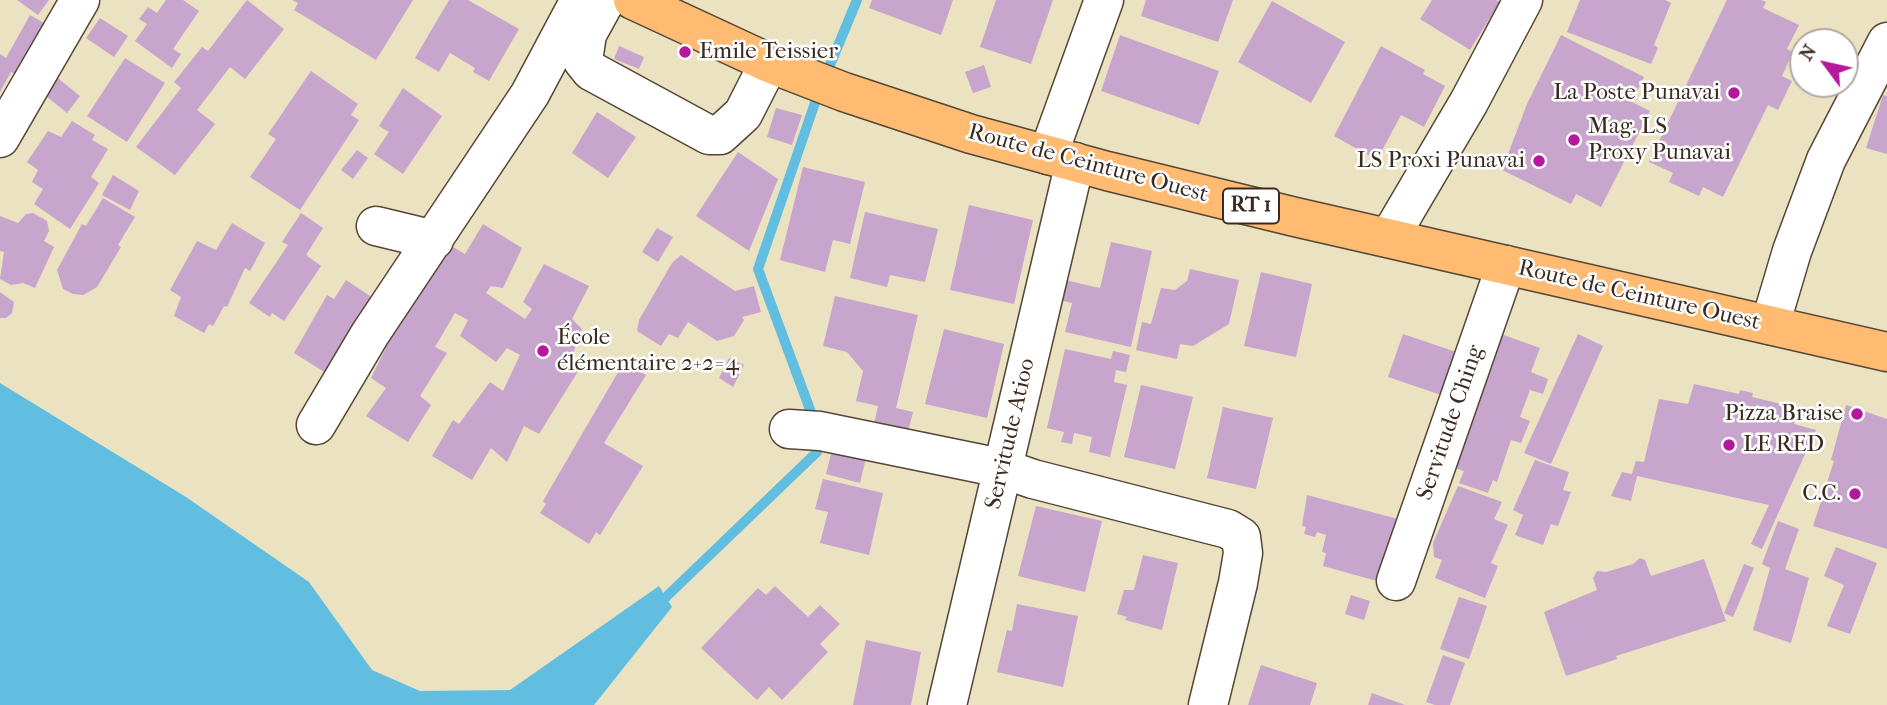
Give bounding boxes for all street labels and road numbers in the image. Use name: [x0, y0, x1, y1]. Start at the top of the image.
street label: Route de Ceinture Ouest: [965, 119, 1211, 209]
road number: RT 1: [1223, 188, 1279, 224]
street label: Route de Ceinture Ouest: [1515, 255, 1763, 337]
street label: Servitude Ching: [1412, 342, 1490, 504]
street label: Servitude Atioo: [980, 356, 1042, 512]

